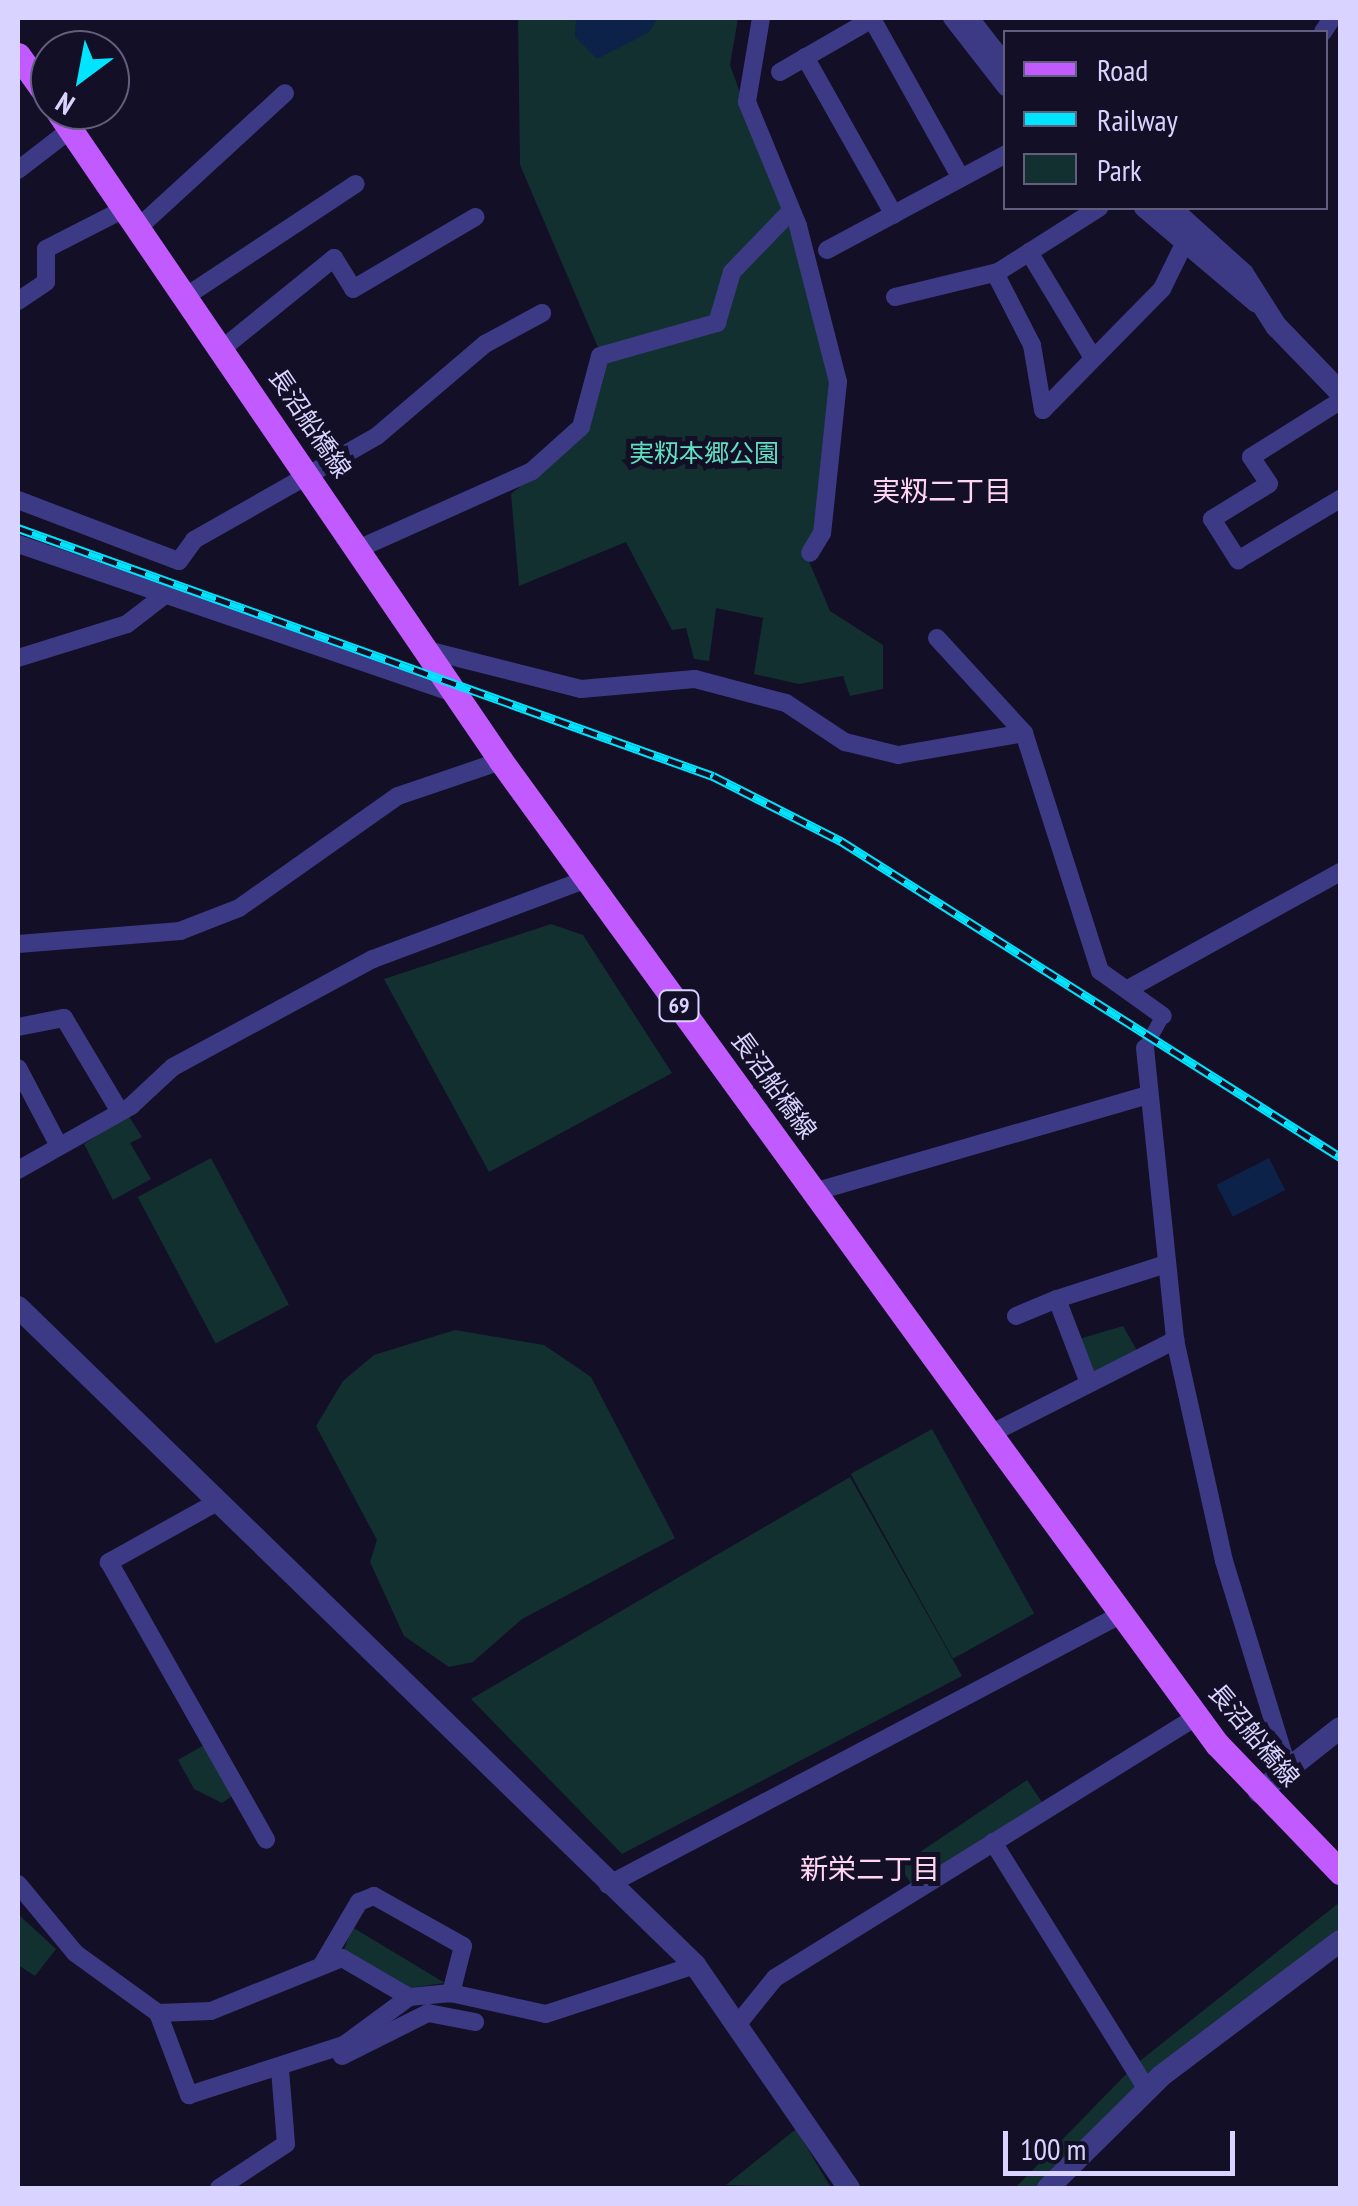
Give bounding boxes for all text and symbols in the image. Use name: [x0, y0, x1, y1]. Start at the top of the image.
north arrow: [30, 30, 130, 130]
legend: [1003, 30, 1328, 210]
text: Road: [1097, 50, 1148, 89]
text: N: [49, 84, 81, 124]
text: Railway: [1097, 100, 1178, 139]
text: Park: [1097, 150, 1142, 189]
street label: 長沼船橋線: [263, 363, 357, 483]
park label: 実籾本郷公園: [629, 438, 779, 468]
district label: 実籾二丁目: [872, 474, 1012, 508]
road number: 69: [656, 989, 702, 1023]
street label: 長沼船橋線: [725, 1026, 823, 1144]
street label: 長沼船橋線: [1202, 1677, 1306, 1793]
district label: 新栄二丁目: [800, 1852, 940, 1886]
scale bar: [1008, 2111, 1240, 2173]
text: 100 m: [1020, 2129, 1086, 2168]

